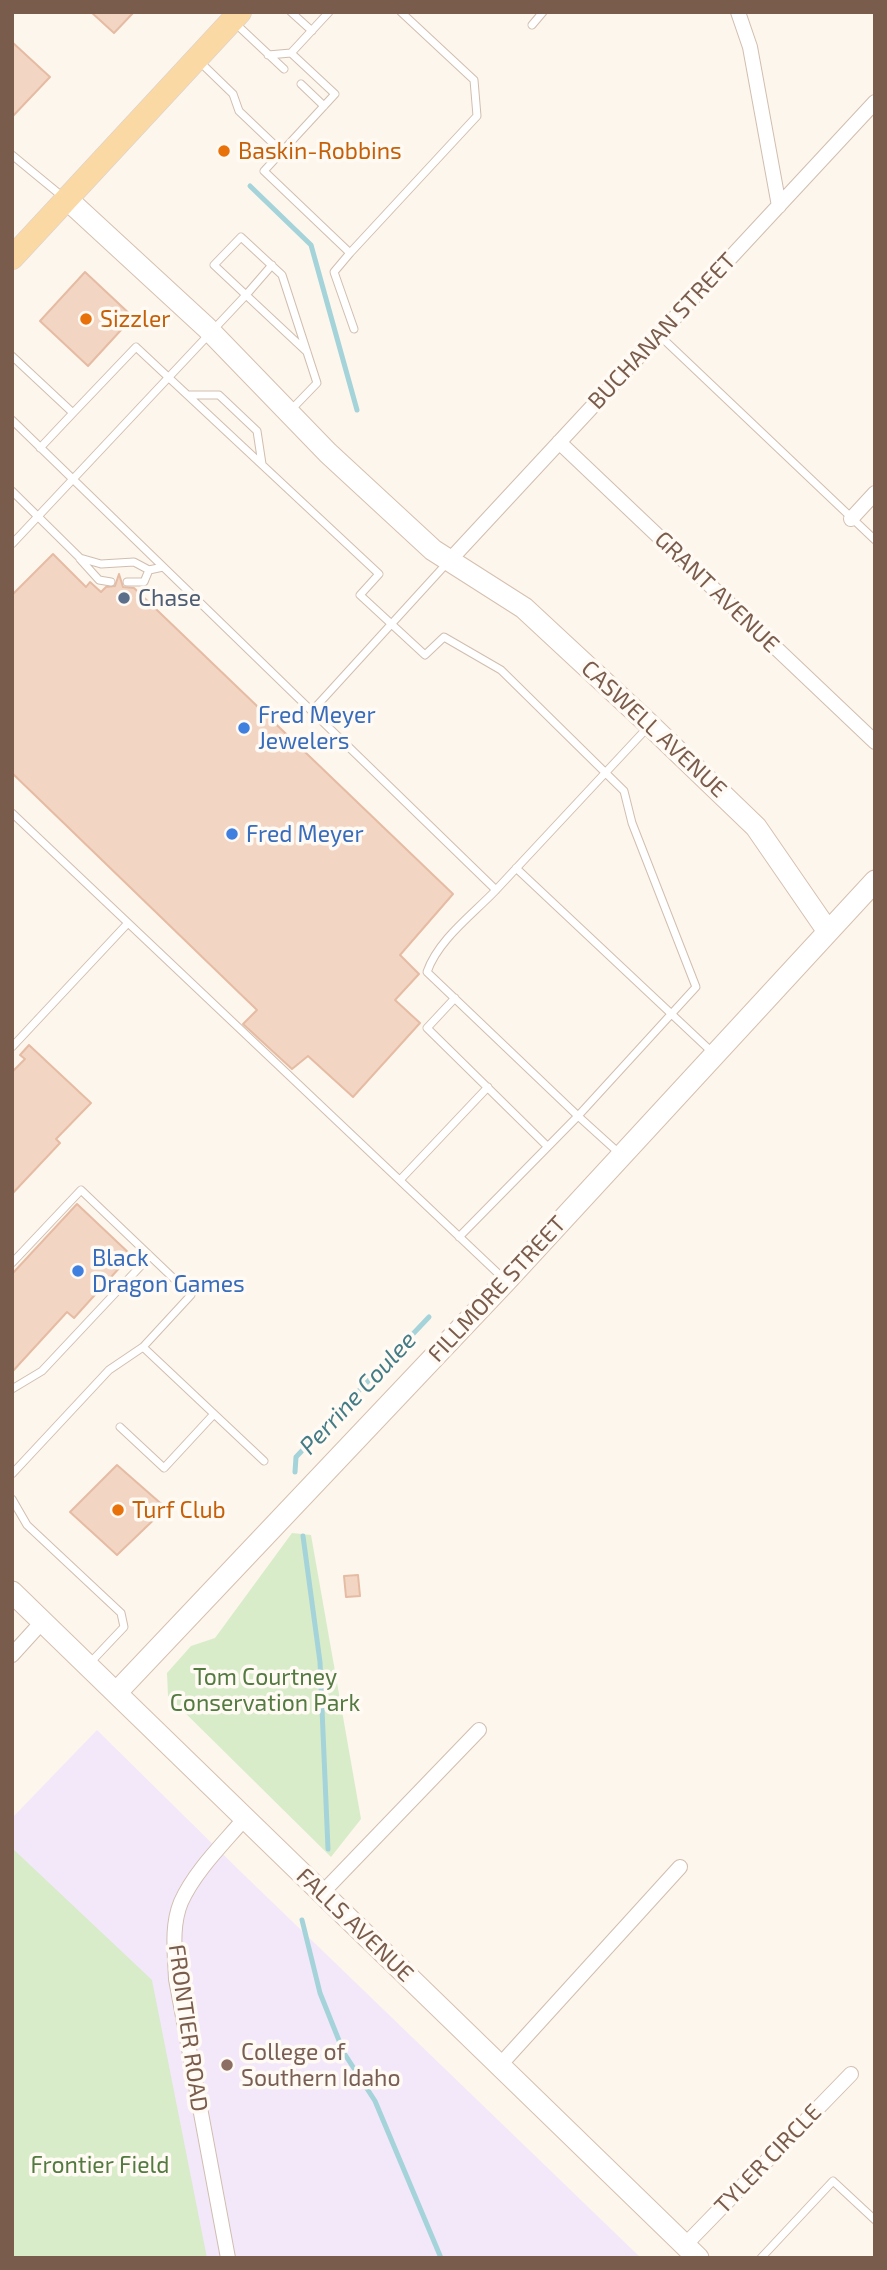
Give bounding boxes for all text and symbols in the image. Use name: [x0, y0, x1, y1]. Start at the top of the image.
place label: Baskin-Robbins: [238, 137, 402, 165]
marker: Baskin-Robbins: [216, 143, 232, 159]
street label: BUCHANAN STREET: [582, 247, 742, 415]
place label: Sizzler: [100, 305, 170, 333]
marker: Sizzler: [78, 311, 94, 327]
street label: GRANT AVENUE: [649, 526, 785, 658]
place label: Chase: [138, 584, 201, 612]
marker: Chase: [116, 590, 132, 606]
street label: CASWELL AVENUE: [576, 655, 732, 803]
place label: Fred Meyer Jewelers: [258, 701, 376, 755]
marker: Fred Meyer Jewelers: [236, 720, 252, 736]
place label: Fred Meyer: [246, 820, 364, 848]
marker: Fred Meyer: [224, 826, 240, 842]
street label: FILLMORE STREET: [422, 1210, 572, 1368]
place label: Black Dragon Games: [92, 1244, 245, 1298]
marker: Black Dragon Games: [70, 1263, 86, 1279]
water label: Perrine Coulee: [294, 1326, 422, 1460]
place label: Turf Club: [132, 1496, 226, 1524]
marker: Turf Club: [110, 1502, 126, 1518]
park label: Tom Courtney Conservation Park: [170, 1663, 360, 1717]
street label: FALLS AVENUE: [291, 1862, 419, 1988]
street label: FRONTIER ROAD: [163, 1942, 213, 2114]
place label: College of Southern Idaho: [241, 2038, 401, 2092]
marker: College of Southern Idaho: [219, 2057, 235, 2073]
street label: TYLER CIRCLE: [709, 2098, 827, 2220]
park label: Frontier Field: [31, 2151, 169, 2179]

